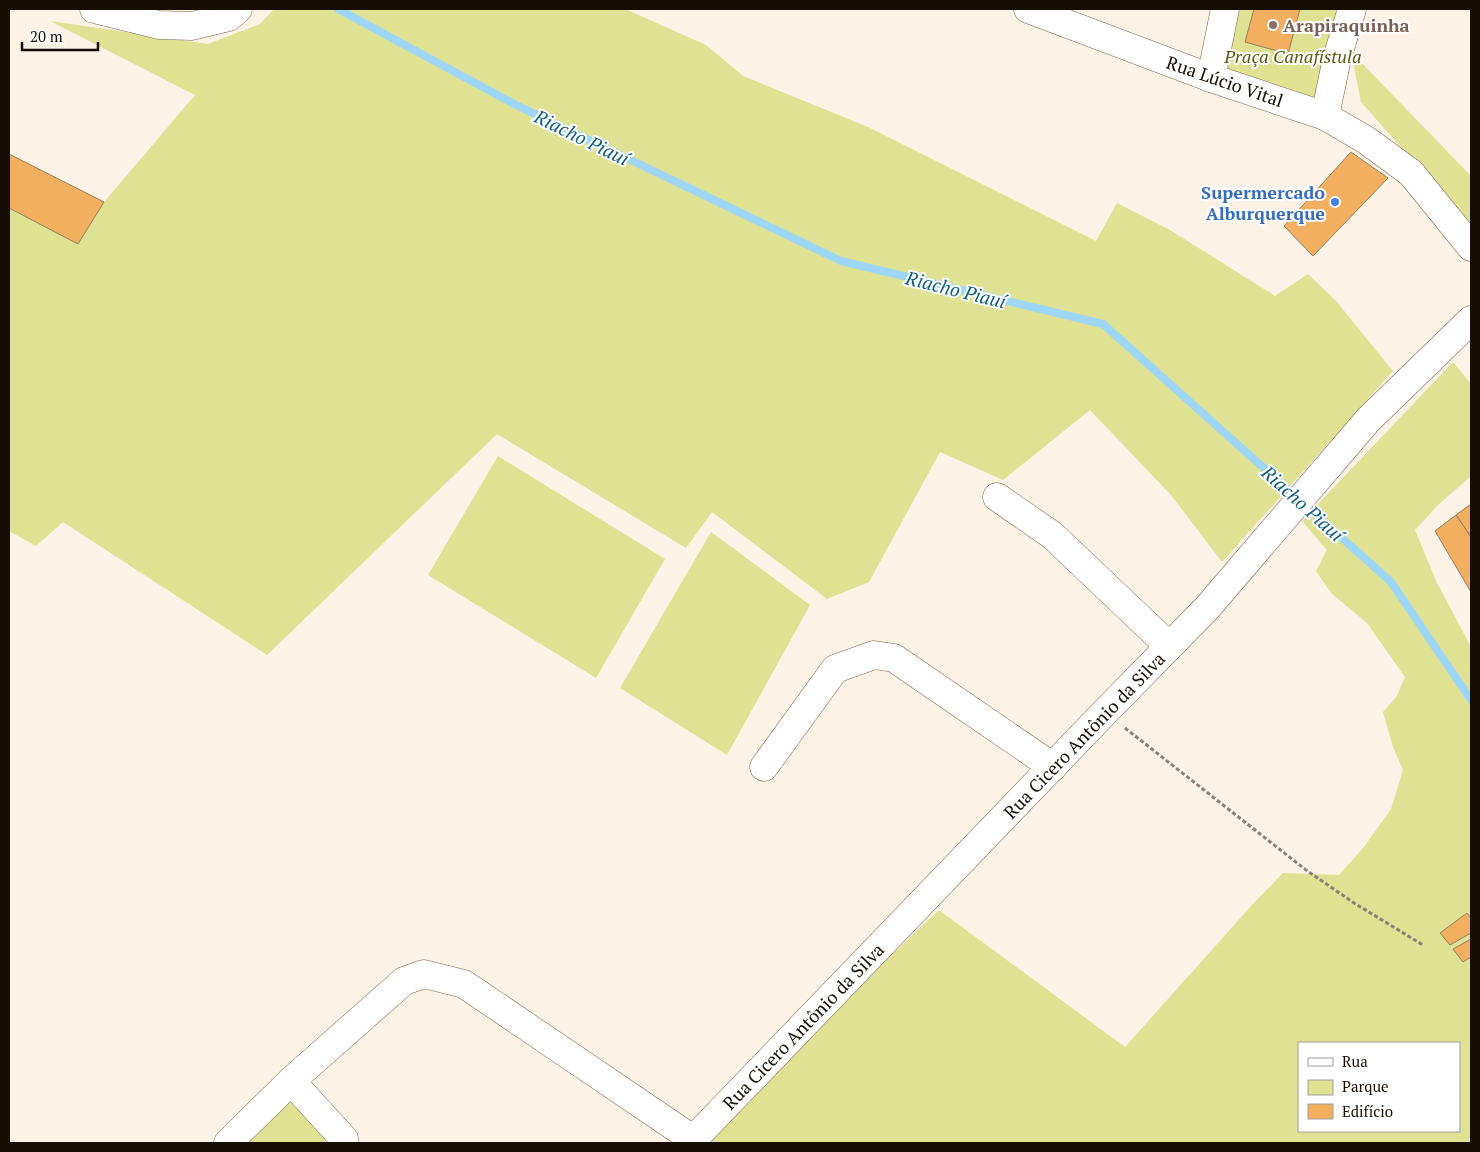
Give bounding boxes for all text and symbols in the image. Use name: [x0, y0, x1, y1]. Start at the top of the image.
place label: Arapiraquinha: [1283, 13, 1410, 37]
marker: Arapiraquinha: [1267, 19, 1279, 31]
scale bar: [22, 20, 99, 52]
text: 20 m: [30, 26, 63, 46]
park label: Praça Canafístula: [1223, 44, 1362, 68]
street label: Rua Lúcio Vital: [1163, 50, 1287, 112]
water label: Riacho Piauí: [530, 103, 636, 172]
place label: Supermercado Alburquerque: [1201, 180, 1325, 225]
marker: Supermercado Alburquerque: [1329, 196, 1341, 208]
water label: Riacho Piauí: [902, 264, 1011, 314]
water label: Riacho Piauí: [1256, 459, 1351, 548]
street label: Rua Cicero Antônio da Silva: [998, 647, 1170, 823]
street label: Rua Cicero Antônio da Silva: [717, 938, 889, 1114]
legend: [1298, 1042, 1460, 1132]
text: Rua: [1342, 1051, 1368, 1071]
text: Parque: [1342, 1076, 1389, 1096]
text: Edifício: [1342, 1101, 1393, 1121]

